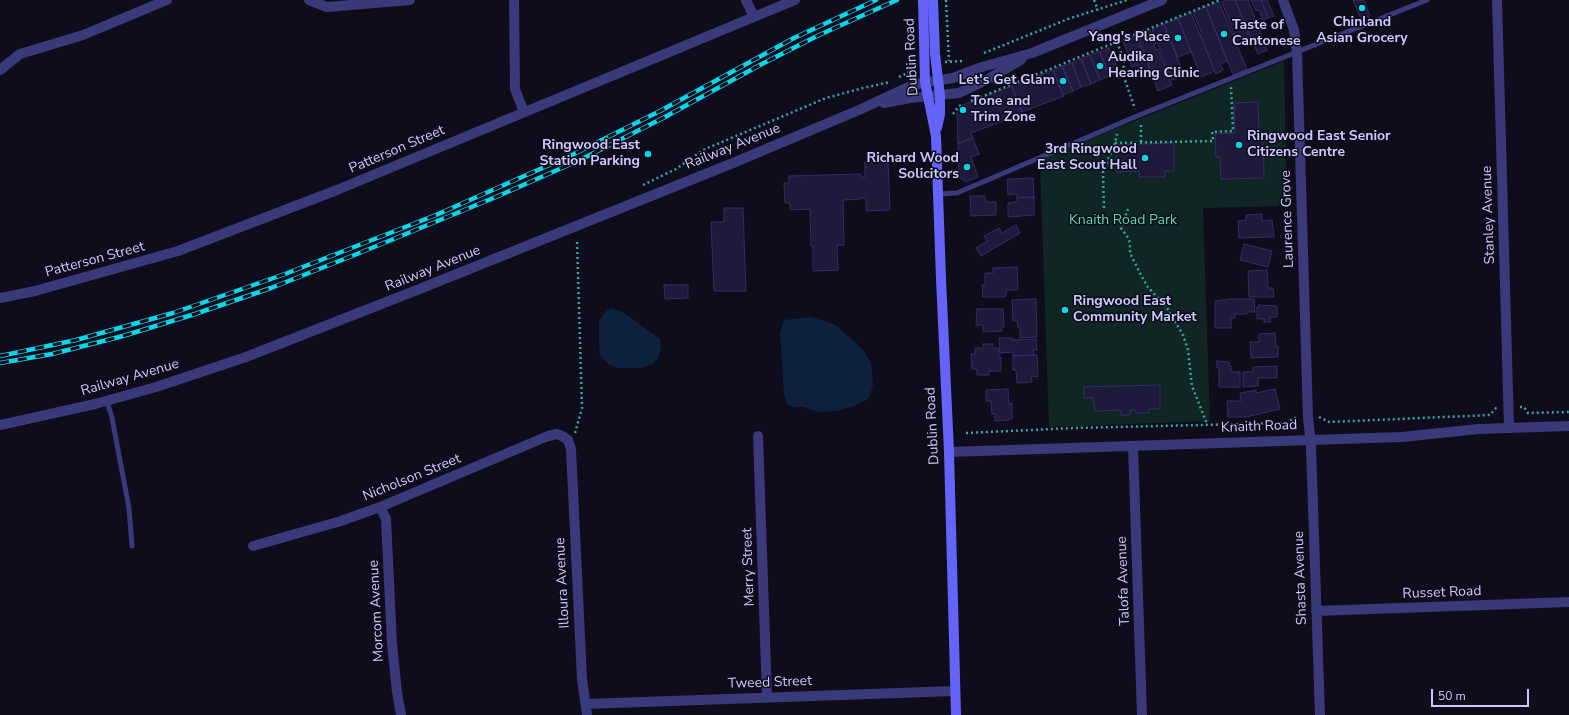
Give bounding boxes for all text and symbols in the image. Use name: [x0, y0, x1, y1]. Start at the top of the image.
marker: Chinland Asian Grocery: [1357, 3, 1367, 13]
place label: Chinland Asian Grocery: [1316, 15, 1408, 48]
street label: Dublin Road: [902, 18, 922, 96]
place label: Taste of Cantonese: [1232, 18, 1301, 50]
marker: Taste of Cantonese: [1219, 29, 1229, 39]
place label: Yang's Place: [1089, 30, 1170, 46]
marker: Yang's Place: [1173, 33, 1183, 43]
place label: Audika Hearing Clinic: [1108, 50, 1199, 82]
marker: Audika Hearing Clinic: [1095, 61, 1105, 71]
place label: Let's Get Glam: [959, 73, 1055, 89]
marker: Let's Get Glam: [1058, 76, 1068, 86]
place label: Tone and Trim Zone: [971, 94, 1036, 126]
marker: Tone and Trim Zone: [958, 105, 968, 115]
street label: Railway Avenue: [683, 120, 783, 174]
street label: Patterson Street: [347, 122, 447, 178]
place label: Ringwood East Senior Citizens Centre: [1247, 129, 1391, 162]
place label: Ringwood East Station Parking: [540, 138, 640, 170]
marker: Ringwood East Senior Citizens Centre: [1234, 140, 1244, 150]
place label: 3rd Ringwood East Scout Hall: [1037, 142, 1137, 174]
marker: Ringwood East Station Parking: [643, 149, 653, 159]
place label: Richard Wood Solicitors: [867, 151, 959, 184]
marker: 3rd Ringwood East Scout Hall: [1140, 153, 1150, 163]
marker: Richard Wood Solicitors: [962, 162, 972, 172]
street label: Stanley Avenue: [1479, 165, 1499, 265]
street label: Laurence Grove: [1278, 170, 1298, 268]
park label: Knaith Road Park: [1069, 213, 1177, 229]
street label: Patterson Street: [43, 239, 147, 281]
street label: Railway Avenue: [383, 242, 483, 296]
place label: Ringwood East Community Market: [1073, 294, 1197, 326]
marker: Ringwood East Community Market: [1060, 305, 1070, 315]
street label: Railway Avenue: [79, 356, 181, 400]
street label: Dublin Road: [923, 387, 943, 465]
street label: Knaith Road: [1221, 417, 1297, 437]
street label: Nicholson Street: [361, 451, 463, 505]
street label: Merry Street: [739, 527, 759, 607]
street label: Shasta Avenue: [1291, 531, 1311, 625]
street label: Talofa Avenue: [1114, 536, 1134, 626]
street label: Illoura Avenue: [552, 537, 574, 629]
street label: Morcom Avenue: [366, 560, 388, 662]
street label: Russet Road: [1402, 583, 1482, 603]
street label: Tweed Street: [728, 673, 812, 693]
scale bar: [1433, 681, 1531, 707]
text: 50 m: [1438, 688, 1466, 704]

